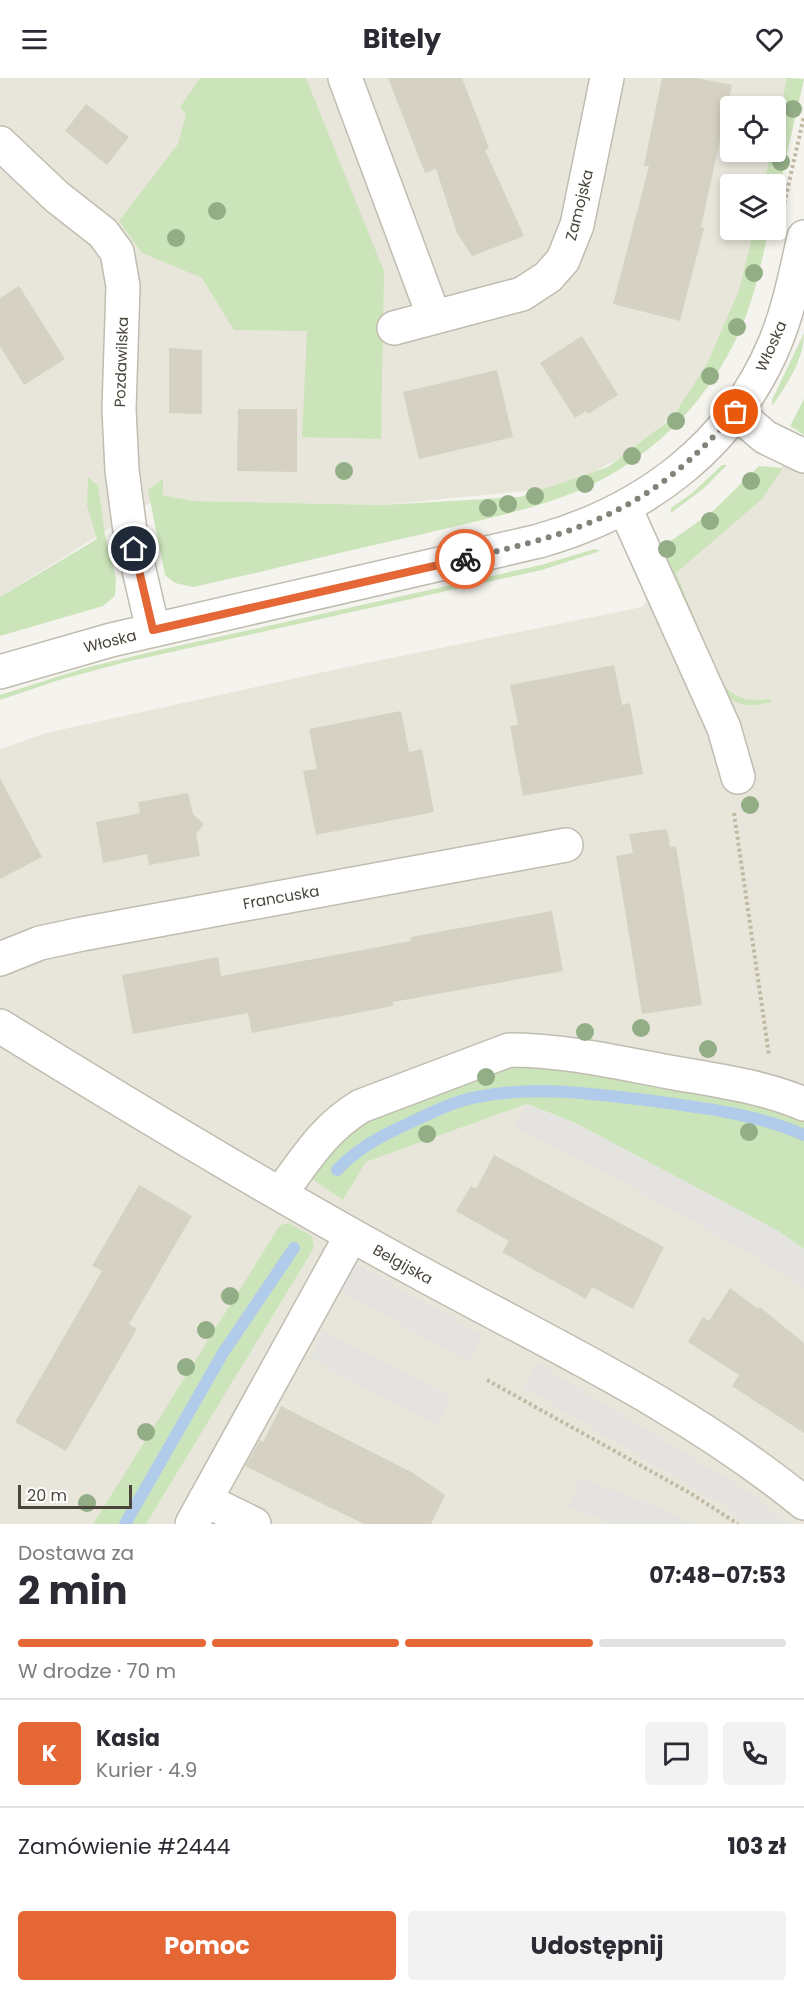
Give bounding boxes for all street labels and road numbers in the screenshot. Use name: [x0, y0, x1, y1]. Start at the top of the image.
street label: Zamojska: [560, 167, 598, 243]
street label: Pozdawilska: [109, 316, 133, 408]
street label: Włoska: [750, 317, 792, 375]
street label: Włoska: [81, 624, 139, 658]
street label: Francuska: [241, 880, 321, 914]
street label: Belgijska: [369, 1239, 437, 1289]

